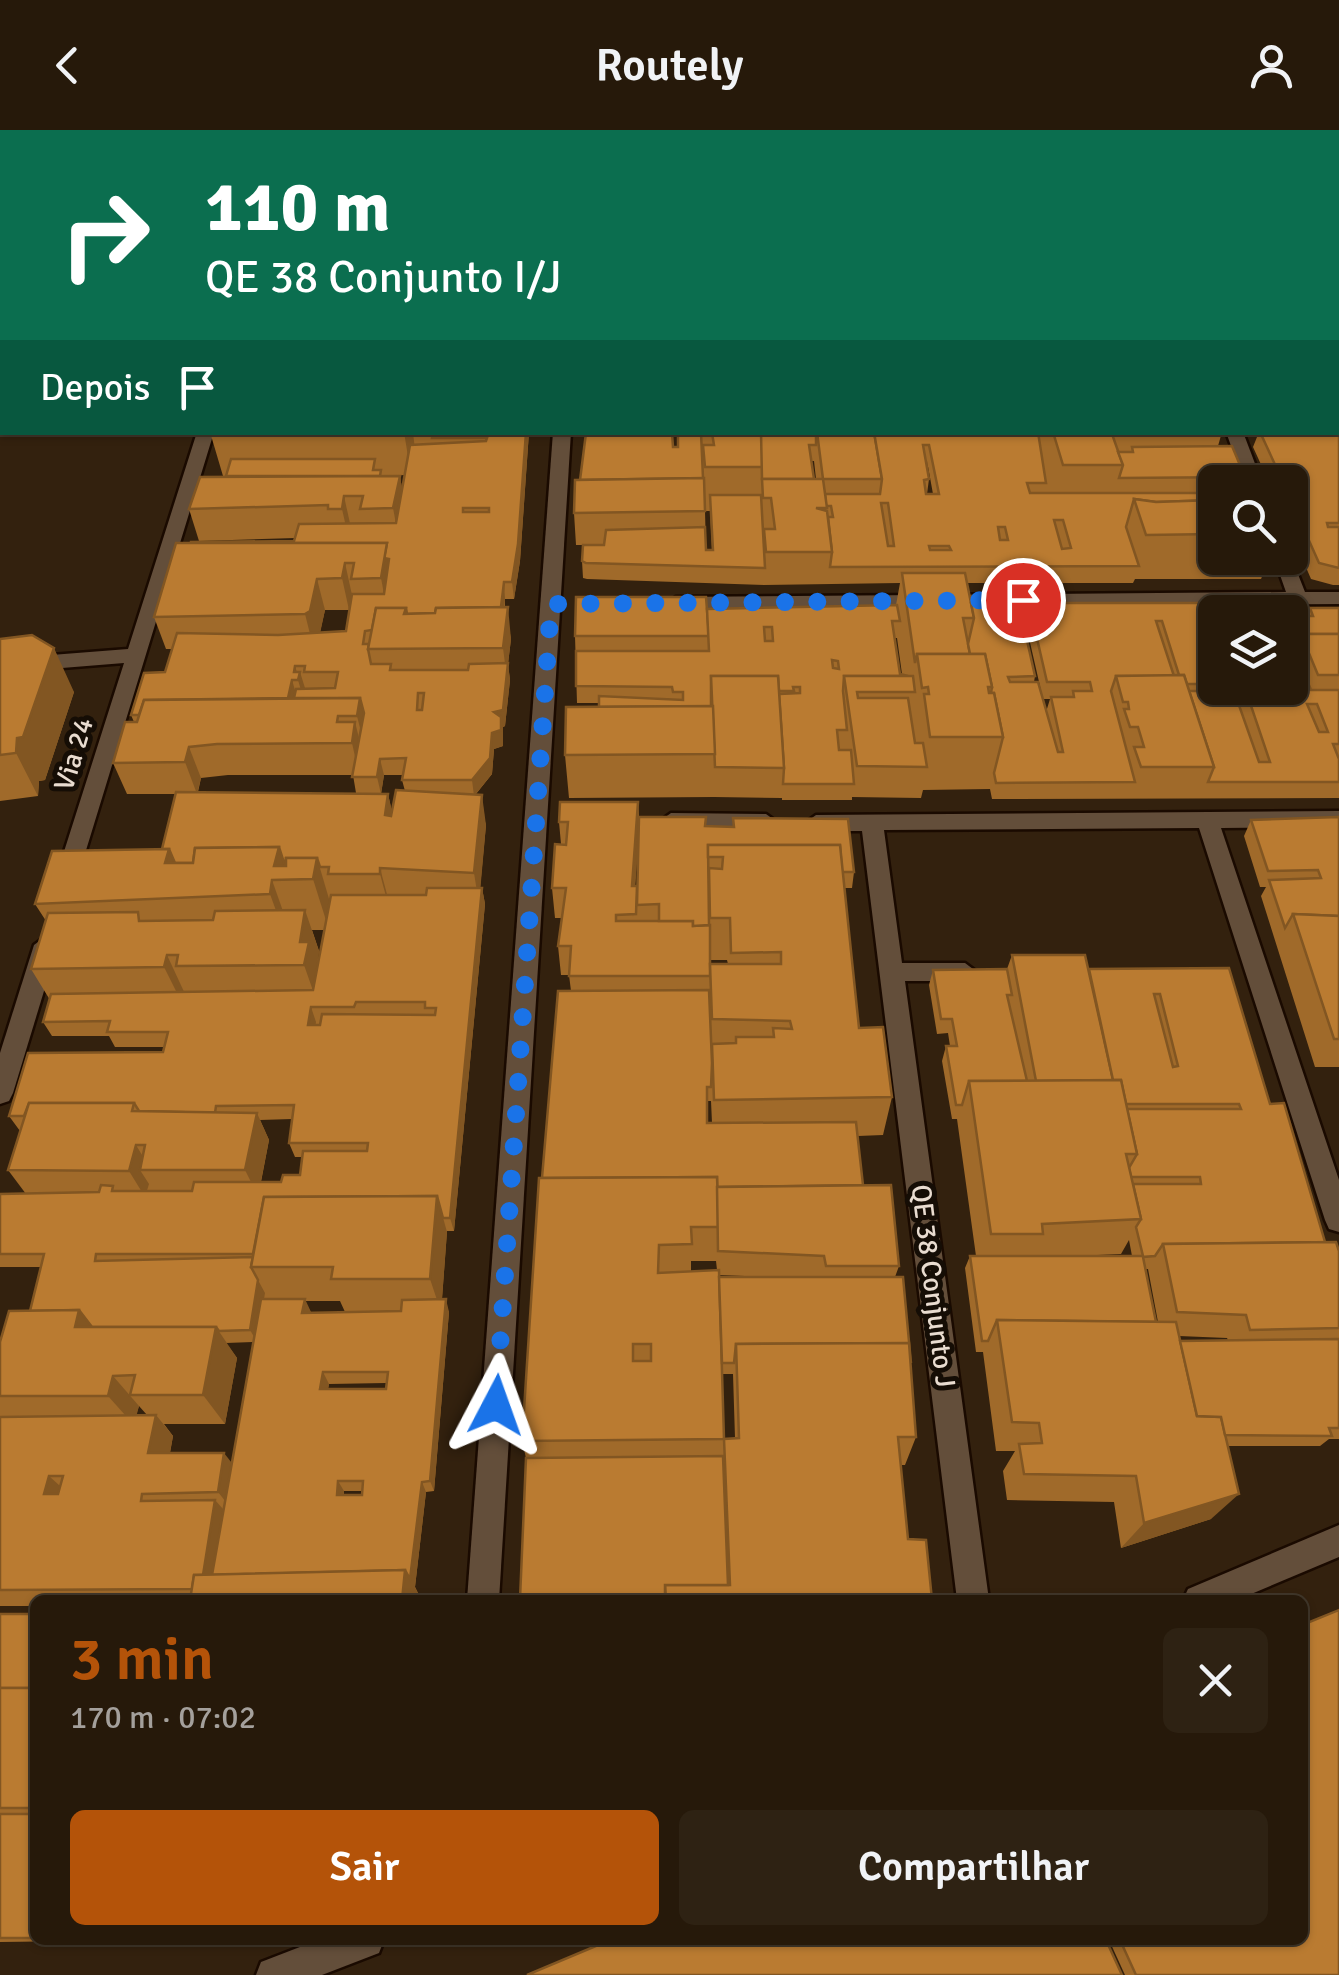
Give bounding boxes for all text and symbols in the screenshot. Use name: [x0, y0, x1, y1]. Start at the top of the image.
icon: back: [40, 38, 95, 93]
text: Routely: [595, 38, 744, 93]
icon: person: [1244, 38, 1299, 93]
text: 110 m: [205, 164, 390, 250]
icon: right: [40, 170, 170, 300]
text: QE 38 Conjunto I/J: [205, 250, 562, 305]
icon: arrive: [170, 360, 225, 415]
text: Depois: [40, 364, 150, 411]
map controls: [1198, 465, 1308, 705]
button: search: [1198, 465, 1308, 575]
pin: [981, 558, 1066, 643]
icon: arrive: [996, 573, 1051, 628]
button: layers: [1198, 595, 1308, 705]
street label: Via 24: [47, 714, 101, 794]
street label: QE 38 Conjunto J: [904, 1182, 962, 1390]
position arrow: [444, 1353, 548, 1457]
text: 3 min: [70, 1623, 214, 1697]
button: close: [1163, 1628, 1268, 1733]
text: 170 m · 07:02: [70, 1698, 256, 1737]
button: Sair: [70, 1810, 659, 1925]
button: Compartilhar: [679, 1810, 1268, 1925]

